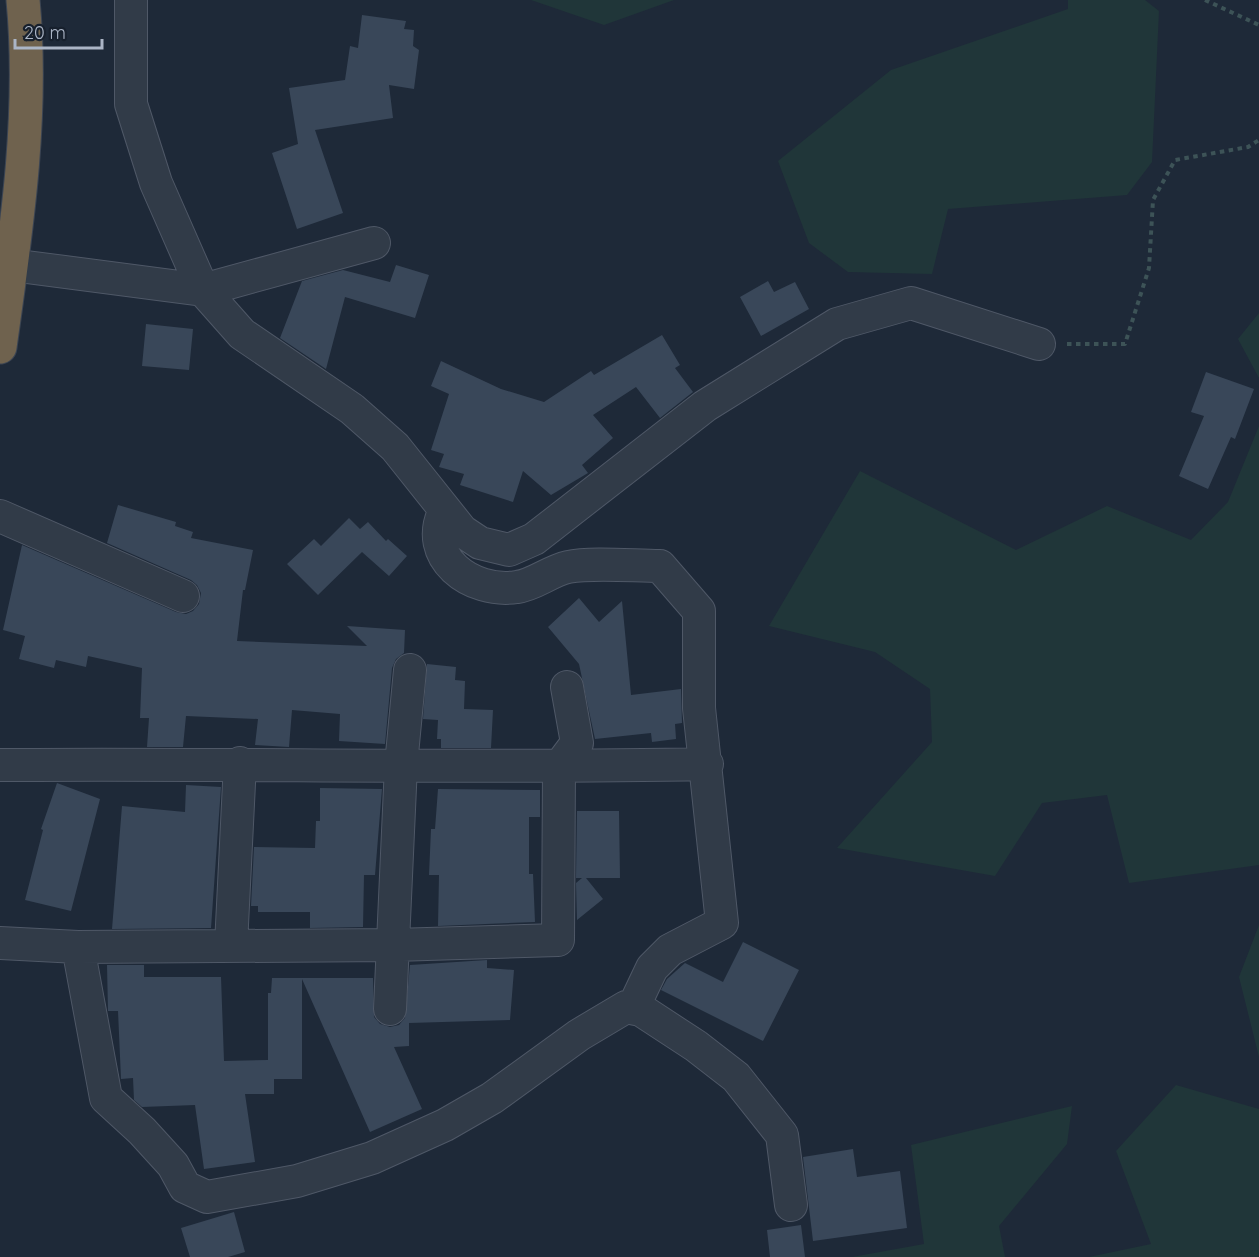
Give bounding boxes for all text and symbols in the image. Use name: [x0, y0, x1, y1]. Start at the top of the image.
scale bar: [15, 12, 102, 50]
text: 20 m: [24, 21, 66, 44]

